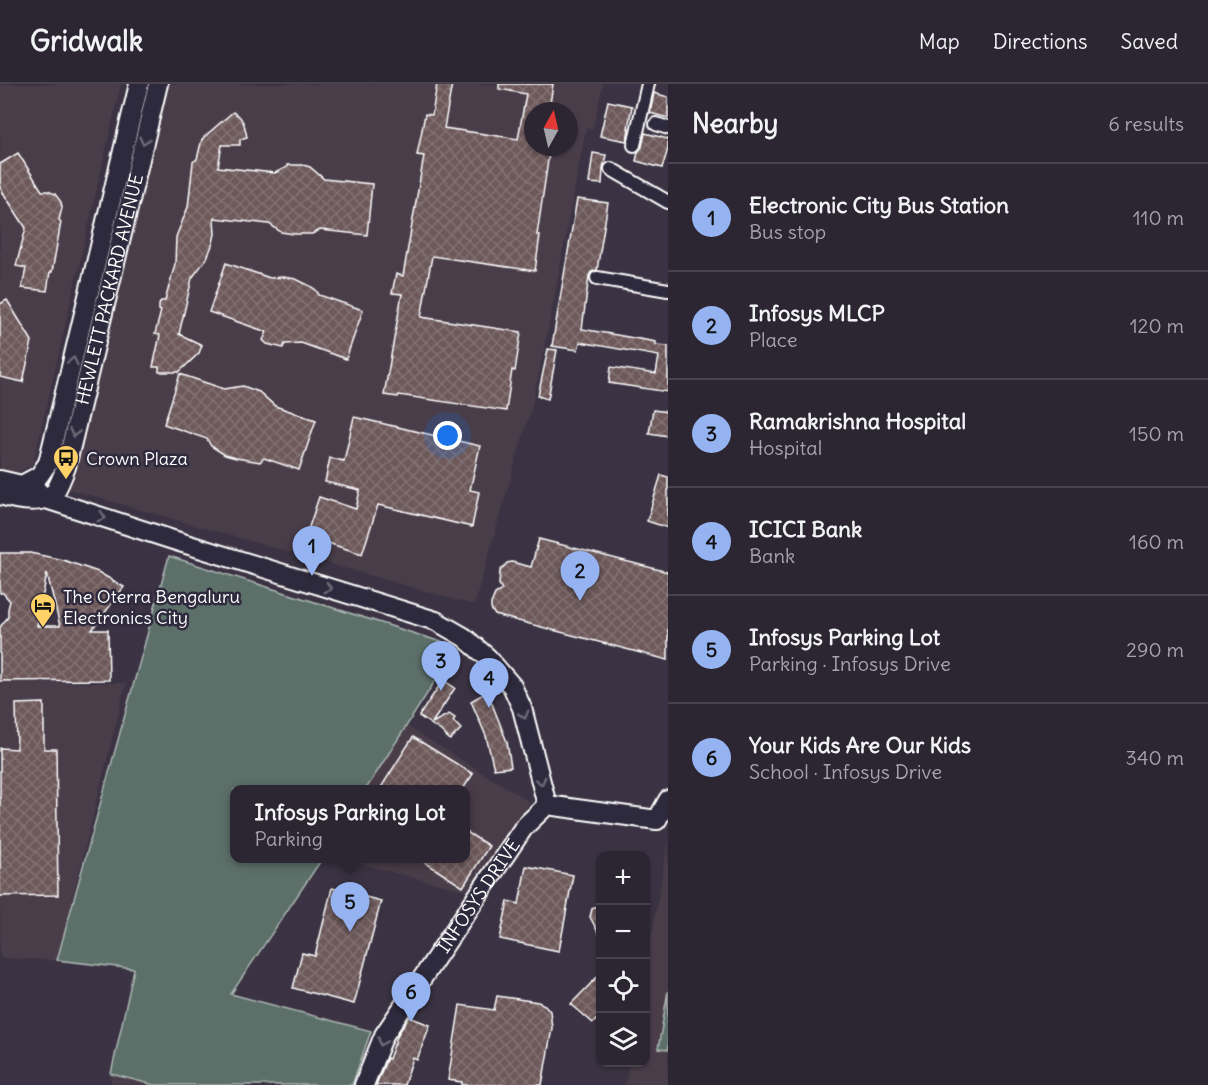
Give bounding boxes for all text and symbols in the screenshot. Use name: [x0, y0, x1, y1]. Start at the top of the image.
text: Gridwalk: [30, 23, 143, 59]
text: Map: [919, 28, 960, 55]
text: Directions: [993, 28, 1087, 55]
text: Saved: [1120, 28, 1178, 55]
north arrow: [524, 102, 578, 156]
text: Nearby: [692, 107, 778, 140]
text: 6 results: [1108, 111, 1184, 136]
one-way arrow: [138, 136, 151, 146]
street label: HEWLETT PACKARD AVENUE: [70, 171, 148, 407]
text: Electronic City Bus Station: [749, 191, 1009, 219]
text: 1: [708, 205, 715, 230]
text: 110 m: [1133, 205, 1184, 230]
text: Bus stop: [749, 219, 826, 244]
text: Infosys MLCP: [749, 299, 885, 327]
text: 2: [706, 313, 717, 338]
text: 120 m: [1130, 313, 1184, 338]
text: Place: [749, 327, 797, 352]
one-way arrow: [65, 356, 78, 366]
text: Ramakrishna Hospital: [749, 407, 966, 435]
your location: [433, 421, 462, 450]
text: 3: [706, 421, 717, 446]
text: 150 m: [1129, 421, 1184, 446]
one-way arrow: [69, 427, 82, 437]
text: Hospital: [749, 435, 822, 460]
bus stop icon: Crown Plaza: [51, 443, 81, 481]
place label: Crown Plaza: [86, 447, 188, 470]
one-way arrow: [96, 510, 107, 522]
text: ICICI Bank: [749, 515, 862, 543]
pin: 1: [292, 526, 332, 576]
text: 4: [706, 529, 717, 554]
text: 160 m: [1129, 529, 1184, 554]
text: Bank: [749, 543, 795, 568]
pin: 2: [560, 552, 600, 601]
one-way arrow: [322, 581, 333, 593]
place label: The Oterra Bengaluru Electronics City: [63, 585, 240, 629]
hotel icon: The Oterra Bengaluru Electronics City: [28, 591, 58, 629]
text: Infosys Parking Lot: [749, 623, 940, 651]
text: 5: [706, 637, 717, 662]
text: 290 m: [1126, 637, 1184, 662]
pin: 3: [422, 642, 460, 691]
text: Parking · Infosys Drive: [749, 651, 951, 676]
pin: 4: [470, 658, 508, 708]
one-way arrow: [517, 710, 529, 720]
text: Your Kids Are Our Kids: [749, 731, 971, 759]
text: 6: [706, 745, 717, 770]
text: 340 m: [1126, 745, 1184, 770]
text: School · Infosys Drive: [749, 759, 942, 784]
one-way arrow: [534, 775, 546, 786]
popup: [230, 785, 470, 863]
text: Infosys Parking Lot: [254, 798, 446, 826]
text: Parking: [254, 826, 323, 851]
street label: INFOSYS DRIVE: [431, 834, 524, 957]
map controls: [596, 851, 650, 1067]
button: +: [596, 851, 650, 905]
pin: 5: [330, 882, 370, 932]
button: −: [596, 905, 650, 959]
button: locate: [596, 959, 650, 1013]
pin: 6: [392, 972, 430, 1022]
button: layers: [596, 1013, 650, 1067]
one-way arrow: [377, 1035, 389, 1046]

